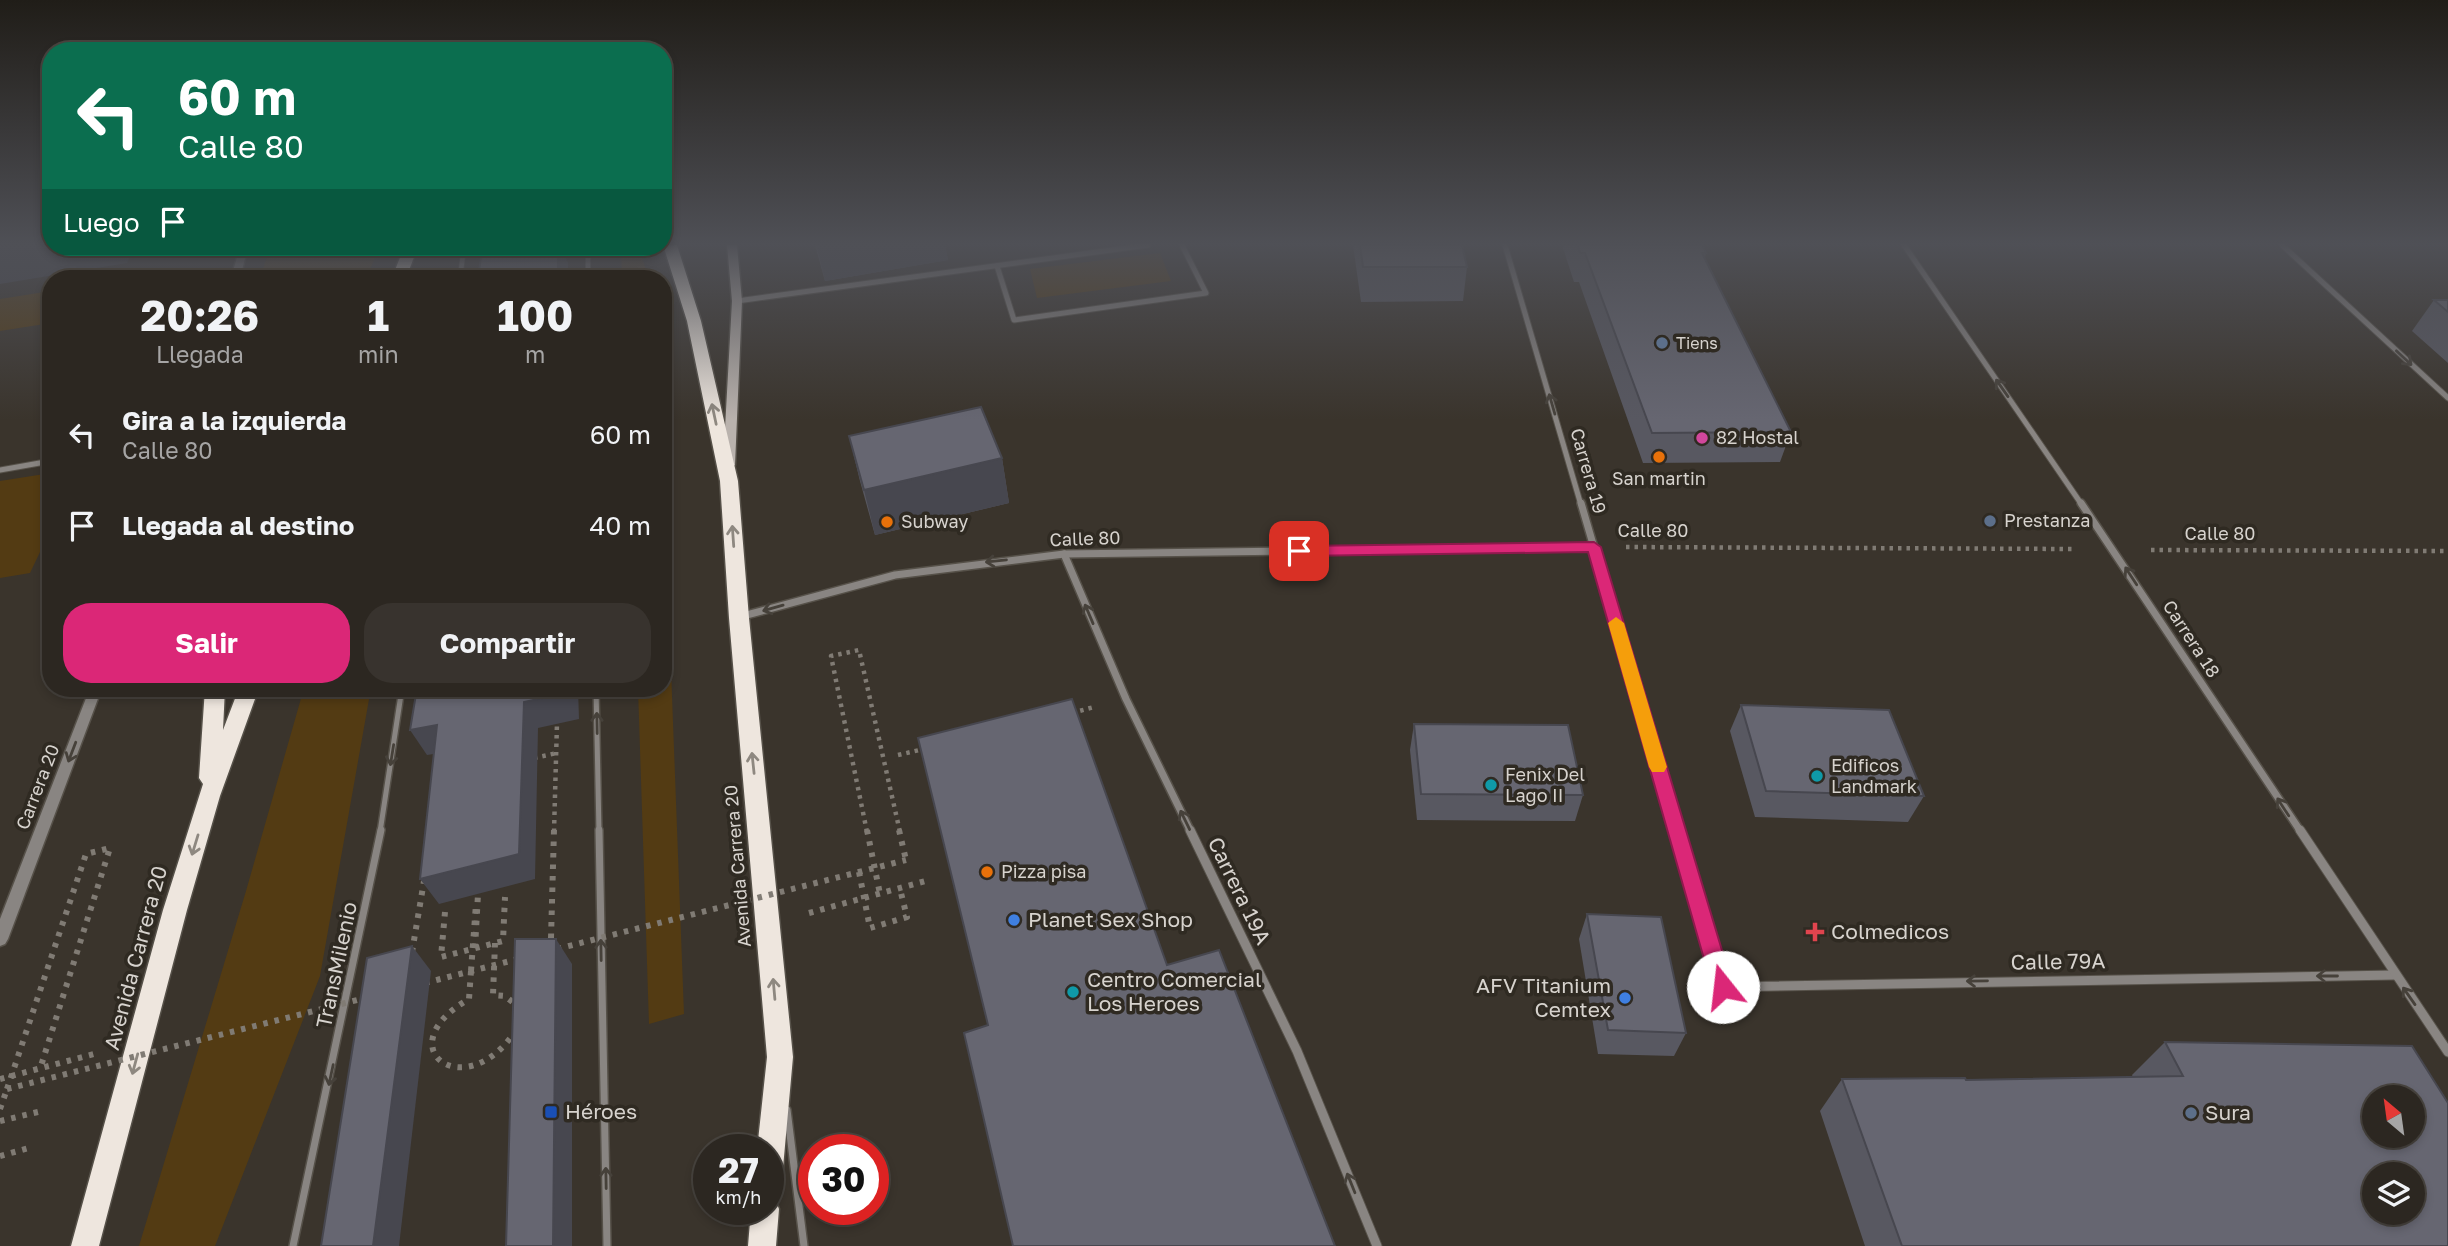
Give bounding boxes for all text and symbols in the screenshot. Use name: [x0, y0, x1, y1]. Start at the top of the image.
text: 60 m: [178, 67, 296, 126]
icon: left: [63, 70, 154, 161]
text: Calle 80: [178, 127, 304, 165]
icon: arrive: [154, 203, 192, 241]
text: Luego: [63, 207, 140, 238]
text: 20:26: [141, 290, 259, 340]
text: 1: [367, 290, 389, 340]
text: 100: [497, 290, 573, 340]
place label: Tiens: [1676, 333, 1718, 353]
marker: Tiens: [1654, 335, 1670, 351]
text: Llegada: [156, 340, 244, 368]
text: min: [358, 340, 399, 368]
text: m: [525, 340, 545, 368]
one-way arrow: [2395, 350, 2413, 366]
one-way arrow: [1995, 379, 2009, 399]
one-way arrow: [1544, 394, 1557, 416]
one-way arrow: [707, 403, 720, 426]
text: Gira a la izquierda: [122, 405, 346, 436]
icon: left: [63, 416, 101, 454]
text: 60 m: [590, 419, 651, 450]
street label: Carrera 19: [1566, 425, 1612, 516]
place label: 82 Hostal: [1716, 426, 1799, 448]
marker: 82 Hostal: [1694, 430, 1710, 446]
text: Calle 80: [122, 436, 213, 464]
marker: San martin: [1651, 449, 1667, 465]
place label: San martin: [1612, 467, 1706, 489]
icon: arrive: [63, 507, 101, 545]
place label: Prestanza: [2004, 509, 2090, 531]
text: Llegada al destino: [122, 510, 354, 541]
text: 40 m: [590, 510, 651, 541]
place label: Subway: [901, 510, 968, 532]
marker: Prestanza: [1982, 513, 1998, 529]
marker: Subway: [879, 514, 895, 530]
street label: Calle 80: [1618, 519, 1688, 541]
pin: [1269, 521, 1329, 581]
street label: Calle 80: [2185, 522, 2255, 544]
one-way arrow: [726, 526, 739, 548]
street label: Calle 80: [1049, 526, 1121, 550]
icon: arrive: [1280, 532, 1318, 570]
one-way arrow: [985, 555, 1007, 568]
one-way arrow: [2123, 567, 2138, 586]
street label: Carrera 18: [2159, 596, 2225, 681]
one-way arrow: [763, 602, 785, 615]
button: Salir: [63, 603, 350, 683]
button: Compartir: [364, 603, 651, 683]
one-way arrow: [1082, 604, 1095, 625]
one-way arrow: [590, 712, 604, 735]
one-way arrow: [65, 740, 77, 762]
street label: Carrera 20: [11, 741, 63, 833]
one-way arrow: [385, 743, 398, 766]
one-way arrow: [746, 752, 759, 775]
place label: Edificos Landmark: [1831, 754, 1917, 797]
place label: Fenix Del Lago II: [1505, 763, 1585, 806]
marker: Edificos Landmark: [1809, 768, 1825, 784]
marker: Fenix Del Lago II: [1483, 777, 1499, 793]
street label: Avenida Carrera 20: [719, 784, 755, 948]
one-way arrow: [2276, 798, 2290, 817]
one-way arrow: [1178, 810, 1191, 831]
street label: Carrera 19A: [1203, 832, 1277, 949]
one-way arrow: [187, 834, 200, 856]
place label: Pizza pisa: [1001, 860, 1086, 882]
street label: Avenida Carrera 20: [98, 863, 172, 1053]
marker: Pizza pisa: [979, 864, 995, 880]
street label: TransMilenio: [310, 899, 362, 1030]
place label: Planet Sex Shop: [1028, 906, 1193, 932]
marker: Planet Sex Shop: [1006, 912, 1022, 928]
place label: Colmedicos: [1831, 918, 1949, 944]
marker: Colmedicos: [1805, 922, 1825, 942]
one-way arrow: [594, 939, 608, 962]
street label: Calle 79A: [2010, 947, 2106, 975]
position arrow: [1686, 950, 1760, 1024]
place label: Centro Comercial Los Heroes: [1087, 966, 1262, 1016]
one-way arrow: [2316, 969, 2339, 983]
place label: AFV Titanium Cemtex: [1476, 972, 1611, 1022]
one-way arrow: [1966, 975, 1989, 988]
one-way arrow: [767, 979, 780, 1001]
marker: Centro Comercial Los Heroes: [1065, 984, 1081, 1000]
one-way arrow: [2402, 987, 2416, 1006]
marker: AFV Titanium Cemtex: [1617, 990, 1633, 1006]
one-way arrow: [128, 1052, 141, 1075]
one-way arrow: [324, 1063, 338, 1086]
north arrow: [2362, 1085, 2426, 1148]
map controls: [2362, 1085, 2425, 1225]
place label: Héroes: [565, 1098, 637, 1124]
place label: Sura: [2205, 1099, 2251, 1125]
marker: Héroes: [543, 1104, 559, 1120]
marker: Sura: [2183, 1105, 2199, 1121]
speed limit sign: 30: [798, 1134, 889, 1225]
text: 27: [718, 1149, 759, 1191]
button: layers: [2362, 1162, 2425, 1225]
one-way arrow: [599, 1167, 612, 1190]
one-way arrow: [1343, 1173, 1356, 1194]
text: km/h: [716, 1186, 761, 1208]

